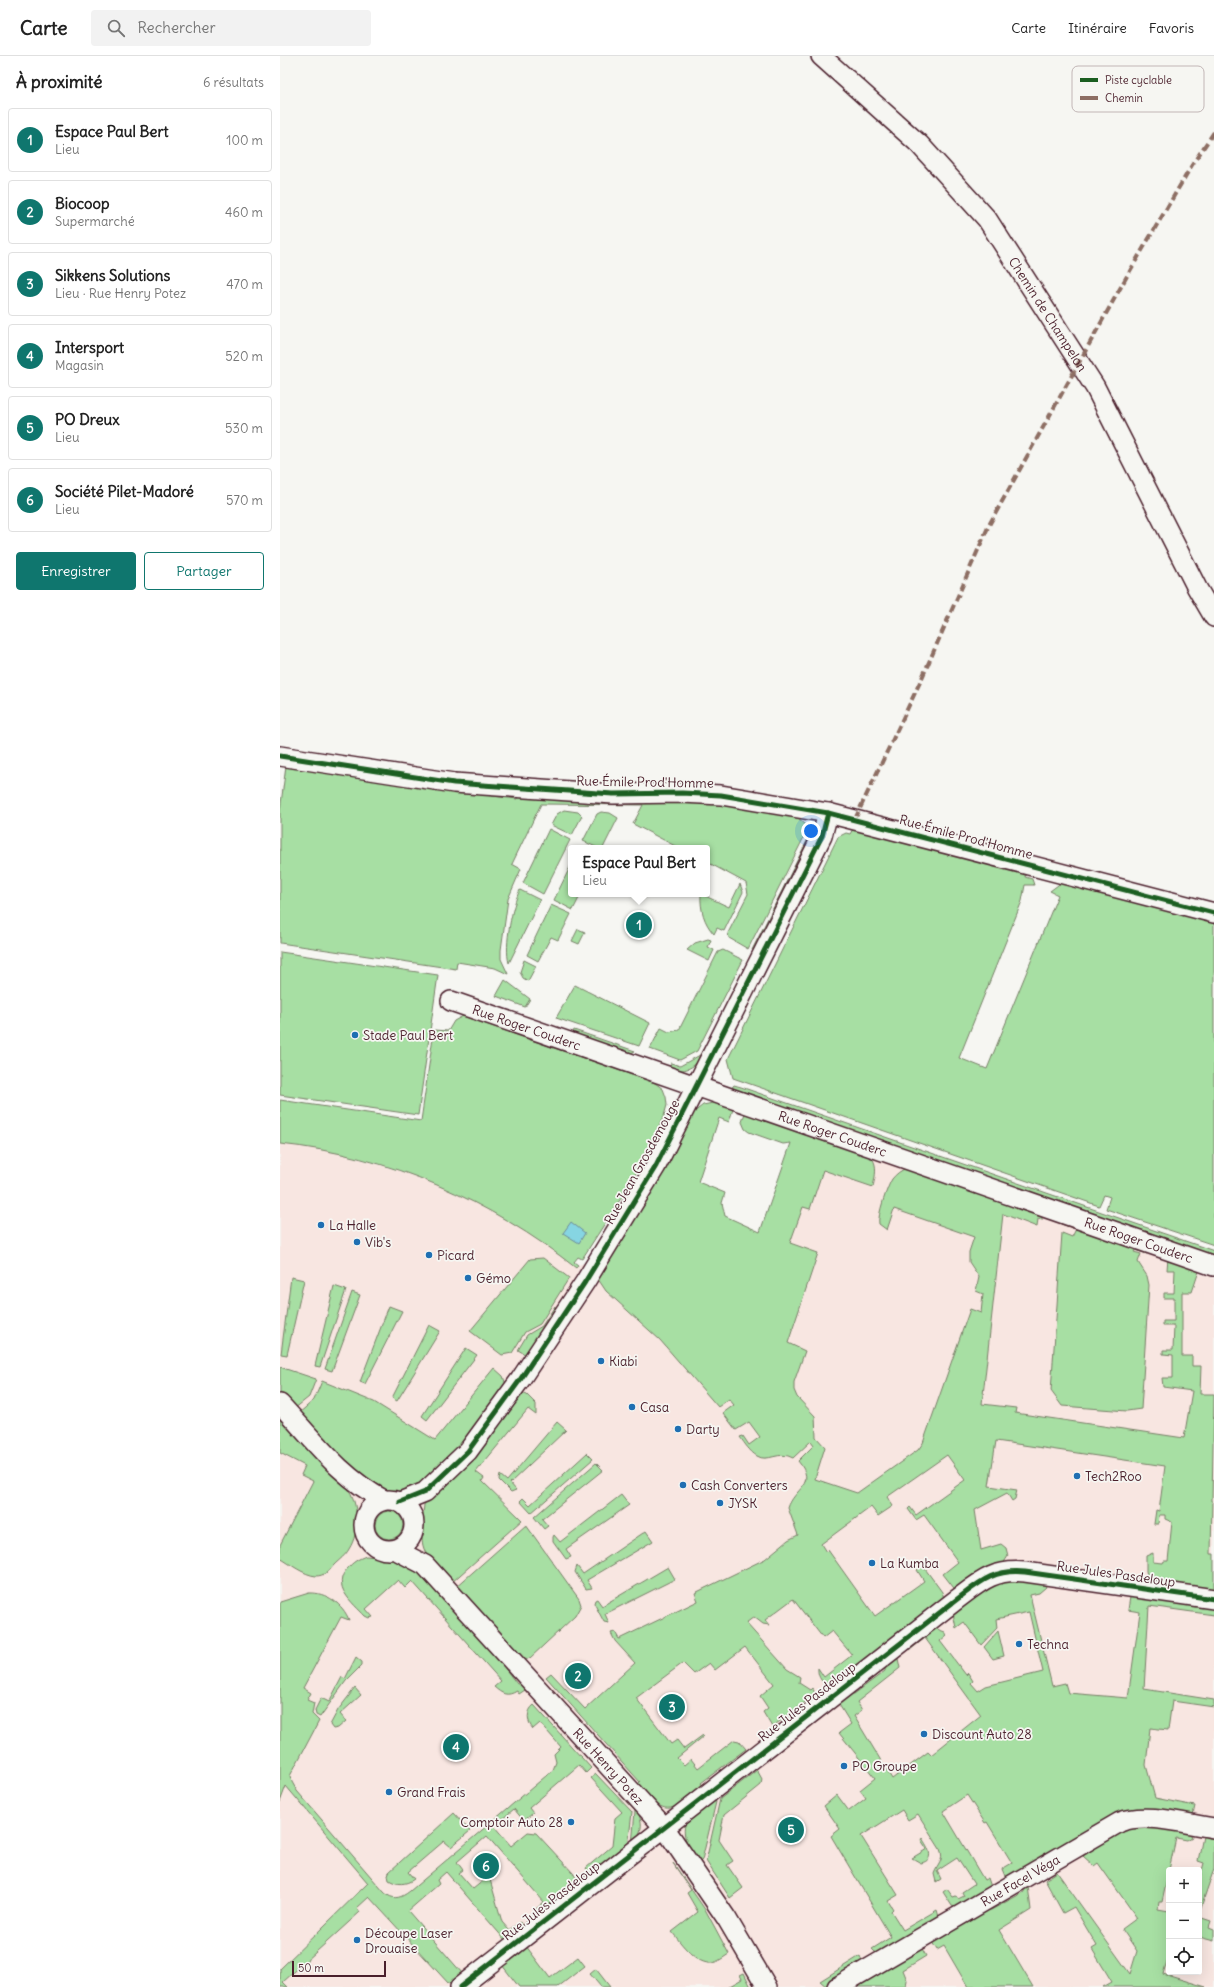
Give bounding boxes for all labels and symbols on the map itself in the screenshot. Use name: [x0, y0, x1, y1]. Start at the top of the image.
legend: [1072, 66, 1204, 112]
text: Piste cyclable: [1105, 73, 1172, 87]
text: Chemin: [1105, 91, 1143, 105]
street label: Chemin de Champelon: [1005, 254, 1091, 375]
street label: Rue Émile Prod'Homme: [576, 771, 714, 792]
street label: Rue Émile Prod'Homme: [897, 810, 1035, 863]
your location: [801, 821, 821, 841]
pin: 1: [626, 910, 652, 940]
street label: Rue Roger Couderc: [470, 1001, 583, 1054]
place label: Stade Paul Bert: [363, 1027, 454, 1044]
marker: Stade Paul Bert: [350, 1030, 360, 1040]
street label: Rue Jean Grosdemouge: [601, 1096, 683, 1228]
street label: Rue Roger Couderc: [776, 1107, 890, 1160]
street label: Rue Roger Couderc: [1082, 1213, 1196, 1267]
place label: La Halle: [329, 1217, 376, 1234]
marker: La Halle: [316, 1220, 326, 1230]
place label: Vib's: [365, 1234, 391, 1251]
marker: Vib's: [352, 1237, 362, 1247]
place label: Picard: [437, 1247, 475, 1264]
marker: Picard: [424, 1250, 434, 1260]
place label: Gémo: [476, 1270, 511, 1287]
marker: Gémo: [463, 1273, 473, 1283]
place label: Kiabi: [609, 1353, 638, 1370]
marker: Kiabi: [596, 1356, 606, 1366]
place label: Casa: [640, 1399, 669, 1416]
marker: Casa: [627, 1402, 637, 1412]
place label: Darty: [686, 1421, 720, 1438]
marker: Darty: [673, 1424, 683, 1434]
place label: Tech2Roo: [1085, 1468, 1142, 1485]
marker: Tech2Roo: [1072, 1471, 1082, 1481]
place label: Cash Converters: [691, 1477, 788, 1494]
marker: Cash Converters: [678, 1480, 688, 1490]
place label: JYSK: [728, 1495, 757, 1512]
marker: JYSK: [715, 1498, 725, 1508]
place label: La Kumba: [880, 1555, 939, 1572]
street label: Rue Jules Pasdeloup: [1056, 1557, 1176, 1591]
marker: La Kumba: [867, 1558, 877, 1568]
place label: Techna: [1027, 1636, 1069, 1653]
marker: Techna: [1014, 1639, 1024, 1649]
street label: Rue Jules Pasdeloup: [755, 1658, 859, 1746]
pin: 2: [565, 1661, 591, 1691]
pin: 3: [659, 1692, 685, 1722]
street label: Rue Henry Potez: [569, 1724, 648, 1808]
place label: Discount Auto 28: [932, 1726, 1032, 1743]
marker: Discount Auto 28: [919, 1729, 929, 1739]
pin: 4: [443, 1732, 469, 1762]
place label: PO Groupe: [852, 1758, 917, 1775]
marker: PO Groupe: [839, 1761, 849, 1771]
place label: Grand Frais: [397, 1784, 466, 1801]
marker: Grand Frais: [384, 1787, 394, 1797]
place label: Comptoir Auto 28: [460, 1814, 563, 1831]
pin: 5: [778, 1815, 804, 1845]
marker: Comptoir Auto 28: [566, 1817, 576, 1827]
pin: 6: [473, 1851, 499, 1881]
street label: Rue Facel Véga: [978, 1851, 1063, 1910]
street label: Rue Jules Pasdeloup: [499, 1857, 603, 1945]
place label: Découpe Laser Drouaise: [365, 1925, 453, 1957]
marker: Découpe Laser Drouaise: [352, 1935, 362, 1945]
scale bar: [292, 1959, 386, 1978]

